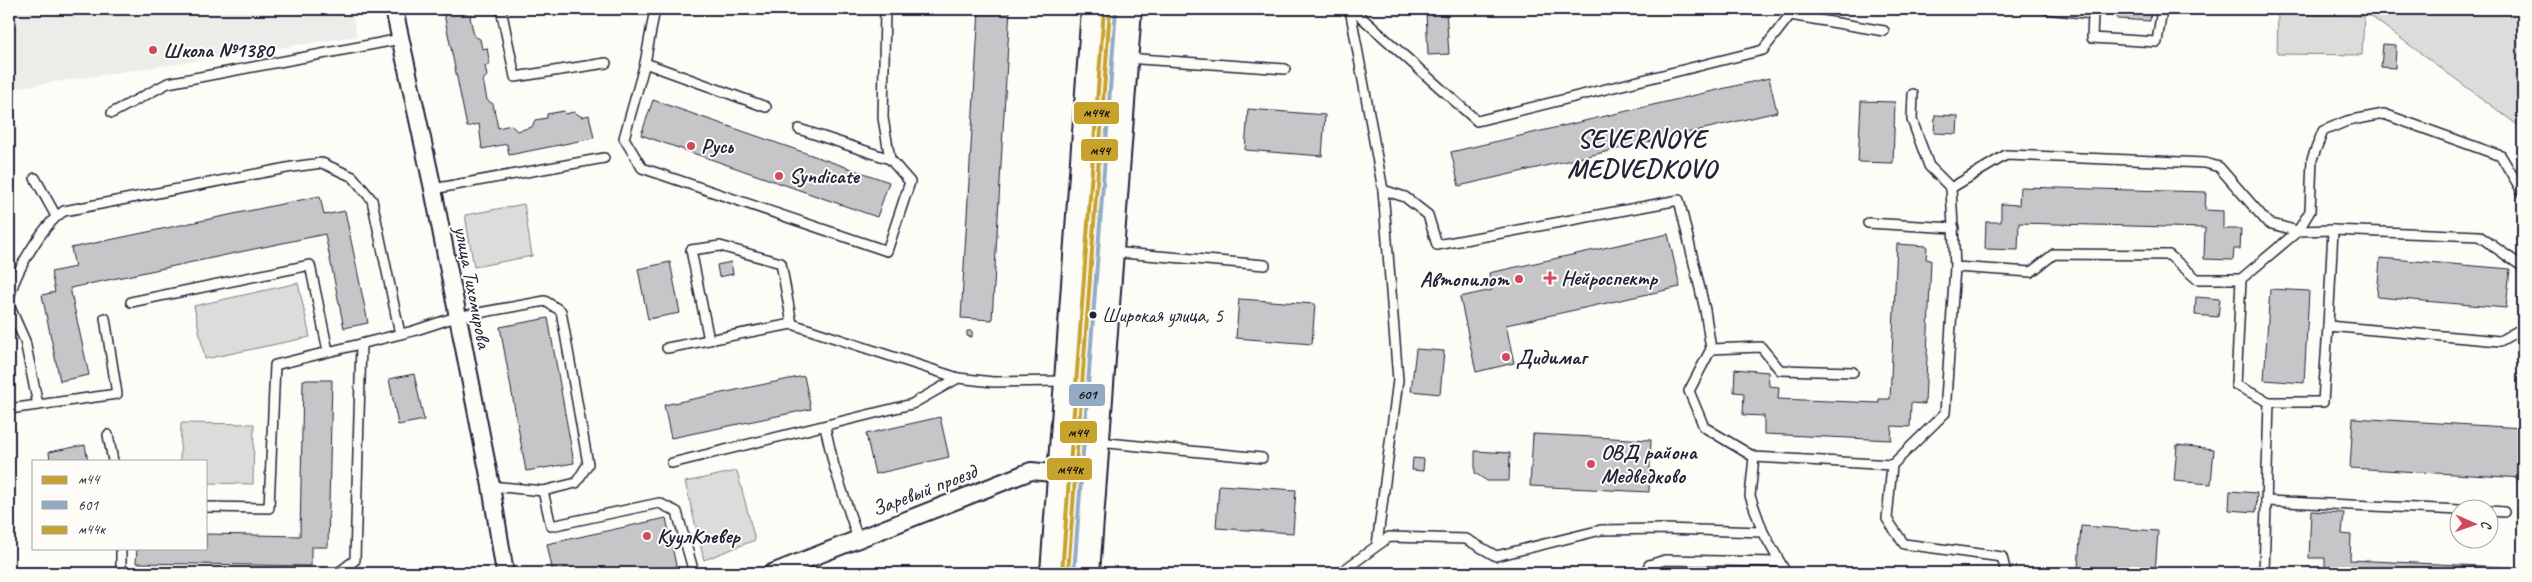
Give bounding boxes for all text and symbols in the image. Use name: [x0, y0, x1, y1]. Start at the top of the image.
place label: Школа №1380: [163, 37, 276, 63]
marker: Школа №1380: [147, 44, 159, 56]
line badge: м44к: [1073, 101, 1120, 125]
text: м44к: [1083, 104, 1110, 121]
district label: SEVERNOYE MEDVEDKOVO: [1567, 122, 1720, 185]
place label: Русь: [701, 133, 734, 159]
line badge: м44: [1080, 138, 1119, 162]
marker: Русь: [685, 140, 697, 152]
text: м44: [1090, 142, 1112, 159]
place label: Syndicate: [789, 163, 861, 189]
marker: Syndicate: [773, 170, 785, 182]
street label: улица Тихомирова: [448, 222, 498, 352]
place label: Нейроcпектр: [1561, 265, 1659, 291]
place label: Автопилот: [1420, 266, 1510, 292]
marker: Нейроcпектр: [1543, 271, 1557, 285]
marker: Автопилот: [1513, 273, 1525, 285]
place label: Широкая улица, 5: [1102, 303, 1224, 328]
marker: Широкая улица, 5: [1088, 310, 1098, 320]
place label: Дидимаг: [1516, 344, 1589, 370]
marker: Дидимаг: [1500, 351, 1512, 363]
line badge: 601: [1068, 383, 1106, 407]
text: 601: [1077, 386, 1098, 403]
line badge: м44: [1059, 420, 1098, 444]
text: м44: [1068, 424, 1090, 441]
place label: ОВД района Медведково: [1601, 439, 1699, 489]
street label: Заревый проезд: [868, 457, 982, 522]
line badge: м44к: [1046, 457, 1093, 481]
marker: ОВД района Медведково: [1585, 458, 1597, 470]
legend: [32, 460, 208, 550]
text: м44к: [1057, 461, 1084, 478]
text: м44: [78, 470, 101, 489]
text: 601: [78, 496, 100, 515]
north arrow: [2450, 500, 2500, 550]
text: м44к: [78, 520, 106, 539]
text: С: [2478, 521, 2495, 530]
place label: КуулКлевер: [657, 523, 742, 550]
marker: КуулКлевер: [641, 530, 653, 542]

